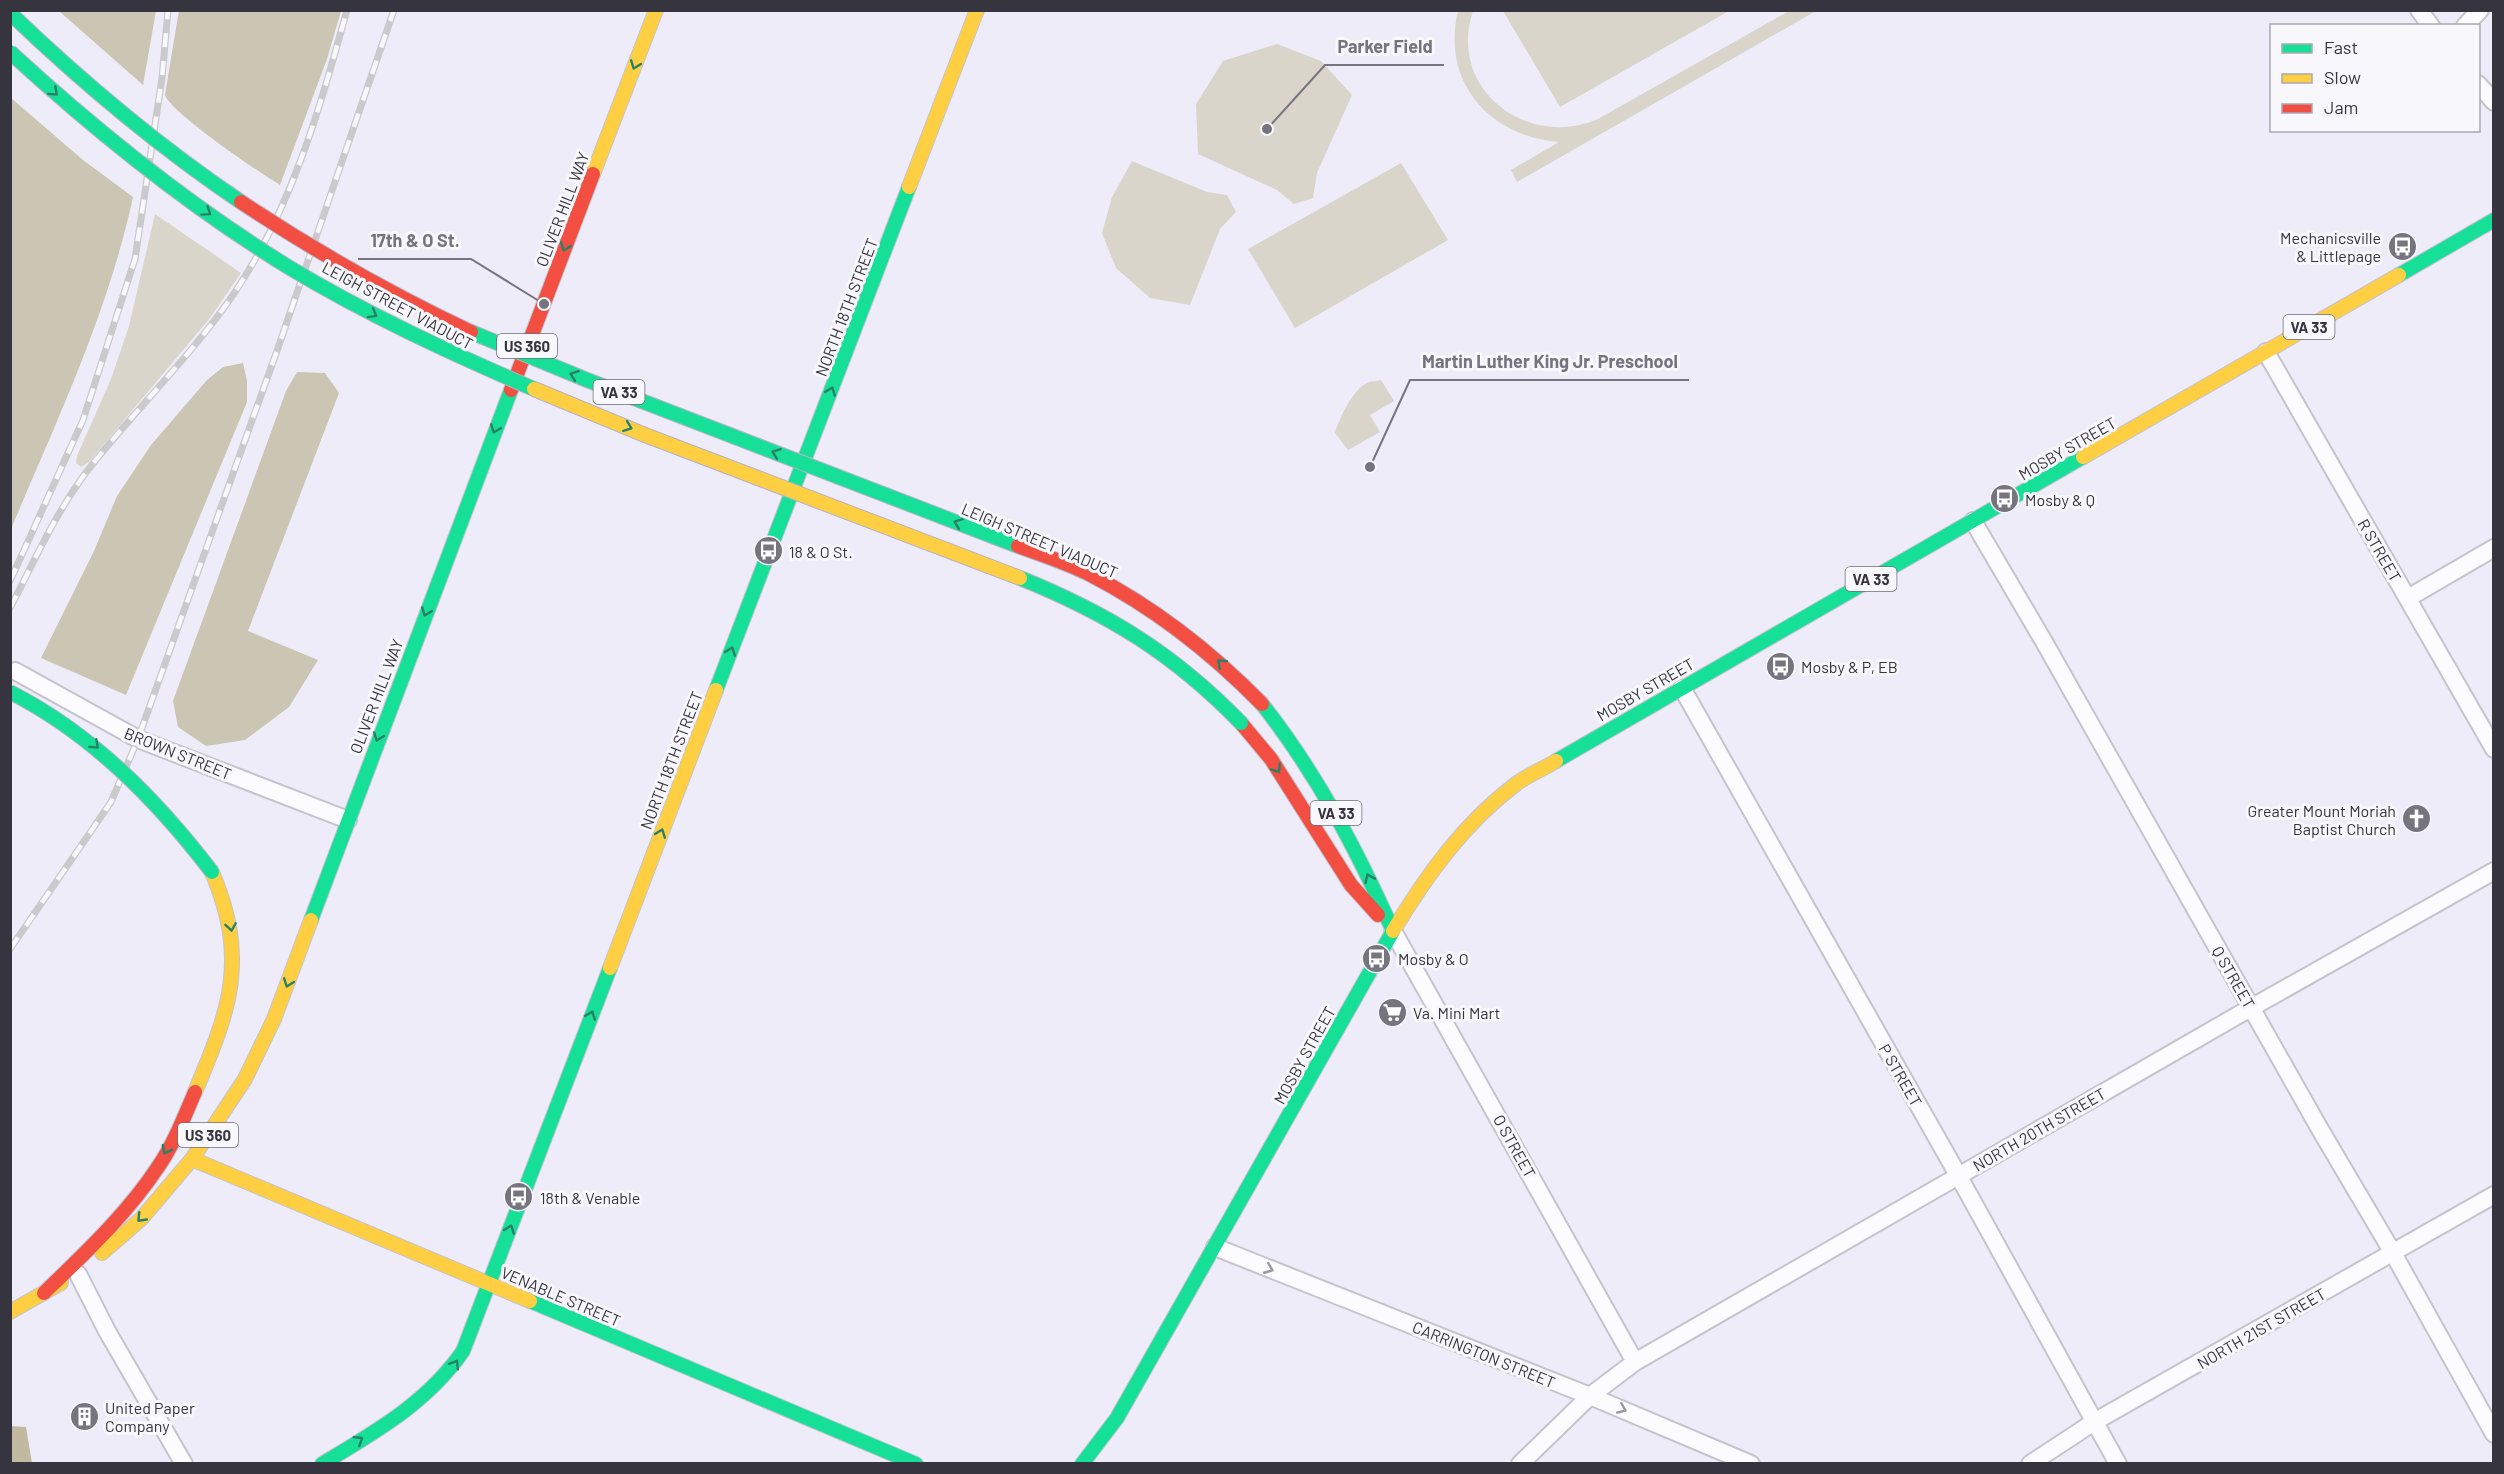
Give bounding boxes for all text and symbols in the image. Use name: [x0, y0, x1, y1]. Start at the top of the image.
legend: [2270, 24, 2480, 132]
callout: Parker Field: [1325, 29, 1444, 65]
text: Parker Field: [1337, 35, 1433, 57]
text: Fast: [2324, 36, 2358, 58]
one-way arrow: [630, 59, 642, 70]
text: Slow: [2324, 66, 2361, 88]
one-way arrow: [47, 85, 57, 96]
text: Jam: [2324, 96, 2358, 118]
street label: OLIVER HILL WAY: [531, 149, 593, 269]
one-way arrow: [200, 205, 211, 216]
callout: 17th & O St.: [358, 223, 471, 259]
place label: Mechanicsville & Littlepage: [2280, 228, 2381, 265]
text: 17th & O St.: [370, 229, 460, 251]
bus stop icon: Mechanicsville & Littlepage: [2386, 230, 2418, 262]
street label: NORTH 18TH STREET: [811, 235, 881, 379]
one-way arrow: [560, 241, 572, 252]
street label: LEIGH STREET VIADUCT: [319, 257, 477, 353]
one-way arrow: [367, 307, 377, 318]
road number: VA 33: [2284, 315, 2334, 339]
road number: US 360: [497, 334, 557, 358]
callout: Martin Luther King Jr. Preschool: [1410, 344, 1689, 380]
text: Martin Luther King Jr. Preschool: [1422, 350, 1678, 372]
one-way arrow: [569, 370, 580, 383]
road number: VA 33: [594, 380, 644, 404]
one-way arrow: [824, 386, 836, 397]
street label: MOSBY STREET: [2015, 412, 2119, 484]
one-way arrow: [622, 420, 633, 433]
one-way arrow: [490, 423, 503, 434]
one-way arrow: [771, 448, 782, 460]
bus stop icon: Mosby & Q: [1988, 483, 2020, 515]
place label: Mosby & Q: [2025, 490, 2095, 509]
street label: LEIGH STREET VIADUCT: [959, 498, 1121, 582]
street label: R STREET: [2354, 515, 2406, 585]
one-way arrow: [953, 518, 964, 530]
bus stop icon: 18 & O St.: [752, 535, 784, 567]
place label: 18 & O St.: [789, 542, 853, 561]
road number: VA 33: [1846, 567, 1896, 591]
one-way arrow: [421, 605, 433, 616]
street label: OLIVER HILL WAY: [345, 636, 407, 756]
one-way arrow: [724, 647, 736, 658]
bus stop icon: Mosby & P, EB: [1764, 650, 1796, 682]
street label: MOSBY STREET: [1593, 653, 1697, 725]
place label: Mosby & P, EB: [1801, 657, 1898, 676]
one-way arrow: [1217, 659, 1227, 670]
street label: NORTH 18TH STREET: [636, 688, 706, 832]
street label: BROWN STREET: [122, 723, 234, 783]
one-way arrow: [373, 731, 386, 742]
one-way arrow: [88, 738, 99, 749]
one-way arrow: [1270, 762, 1281, 773]
road number: VA 33: [1310, 801, 1362, 825]
place label: Greater Mount Moriah Baptist Church: [2248, 801, 2396, 838]
church icon: Greater Mount Moriah Baptist Church: [2401, 803, 2433, 835]
one-way arrow: [654, 829, 666, 840]
one-way arrow: [1365, 873, 1377, 884]
one-way arrow: [224, 921, 237, 931]
bus stop icon: Mosby & O: [1361, 942, 1393, 974]
street label: Q STREET: [2209, 942, 2259, 1012]
place label: Mosby & O: [1398, 949, 1469, 968]
one-way arrow: [283, 977, 295, 988]
supermarket icon: Va. Mini Mart: [1376, 996, 1408, 1028]
street label: MOSBY STREET: [1269, 1003, 1339, 1107]
place label: Va. Mini Mart: [1413, 1003, 1500, 1022]
one-way arrow: [584, 1010, 596, 1021]
street label: P STREET: [1876, 1040, 1926, 1110]
street label: NORTH 20TH STREET: [1969, 1083, 2109, 1175]
street label: O STREET: [1490, 1111, 1540, 1181]
road number: US 360: [178, 1123, 238, 1147]
one-way arrow: [162, 1144, 173, 1154]
bus stop icon: 18th & Venable: [503, 1181, 535, 1213]
place label: 18th & Venable: [540, 1188, 640, 1207]
one-way arrow: [137, 1211, 148, 1221]
one-way arrow: [503, 1224, 516, 1235]
street label: VENABLE STREET: [498, 1262, 624, 1330]
one-way arrow: [1263, 1262, 1274, 1274]
street label: NORTH 21ST STREET: [2193, 1284, 2329, 1372]
street label: CARRINGTON STREET: [1410, 1317, 1558, 1391]
one-way arrow: [448, 1360, 460, 1370]
place label: United Paper Company: [105, 1398, 195, 1435]
building icon: United Paper Company: [68, 1400, 100, 1432]
one-way arrow: [1616, 1402, 1627, 1414]
one-way arrow: [353, 1436, 363, 1448]

